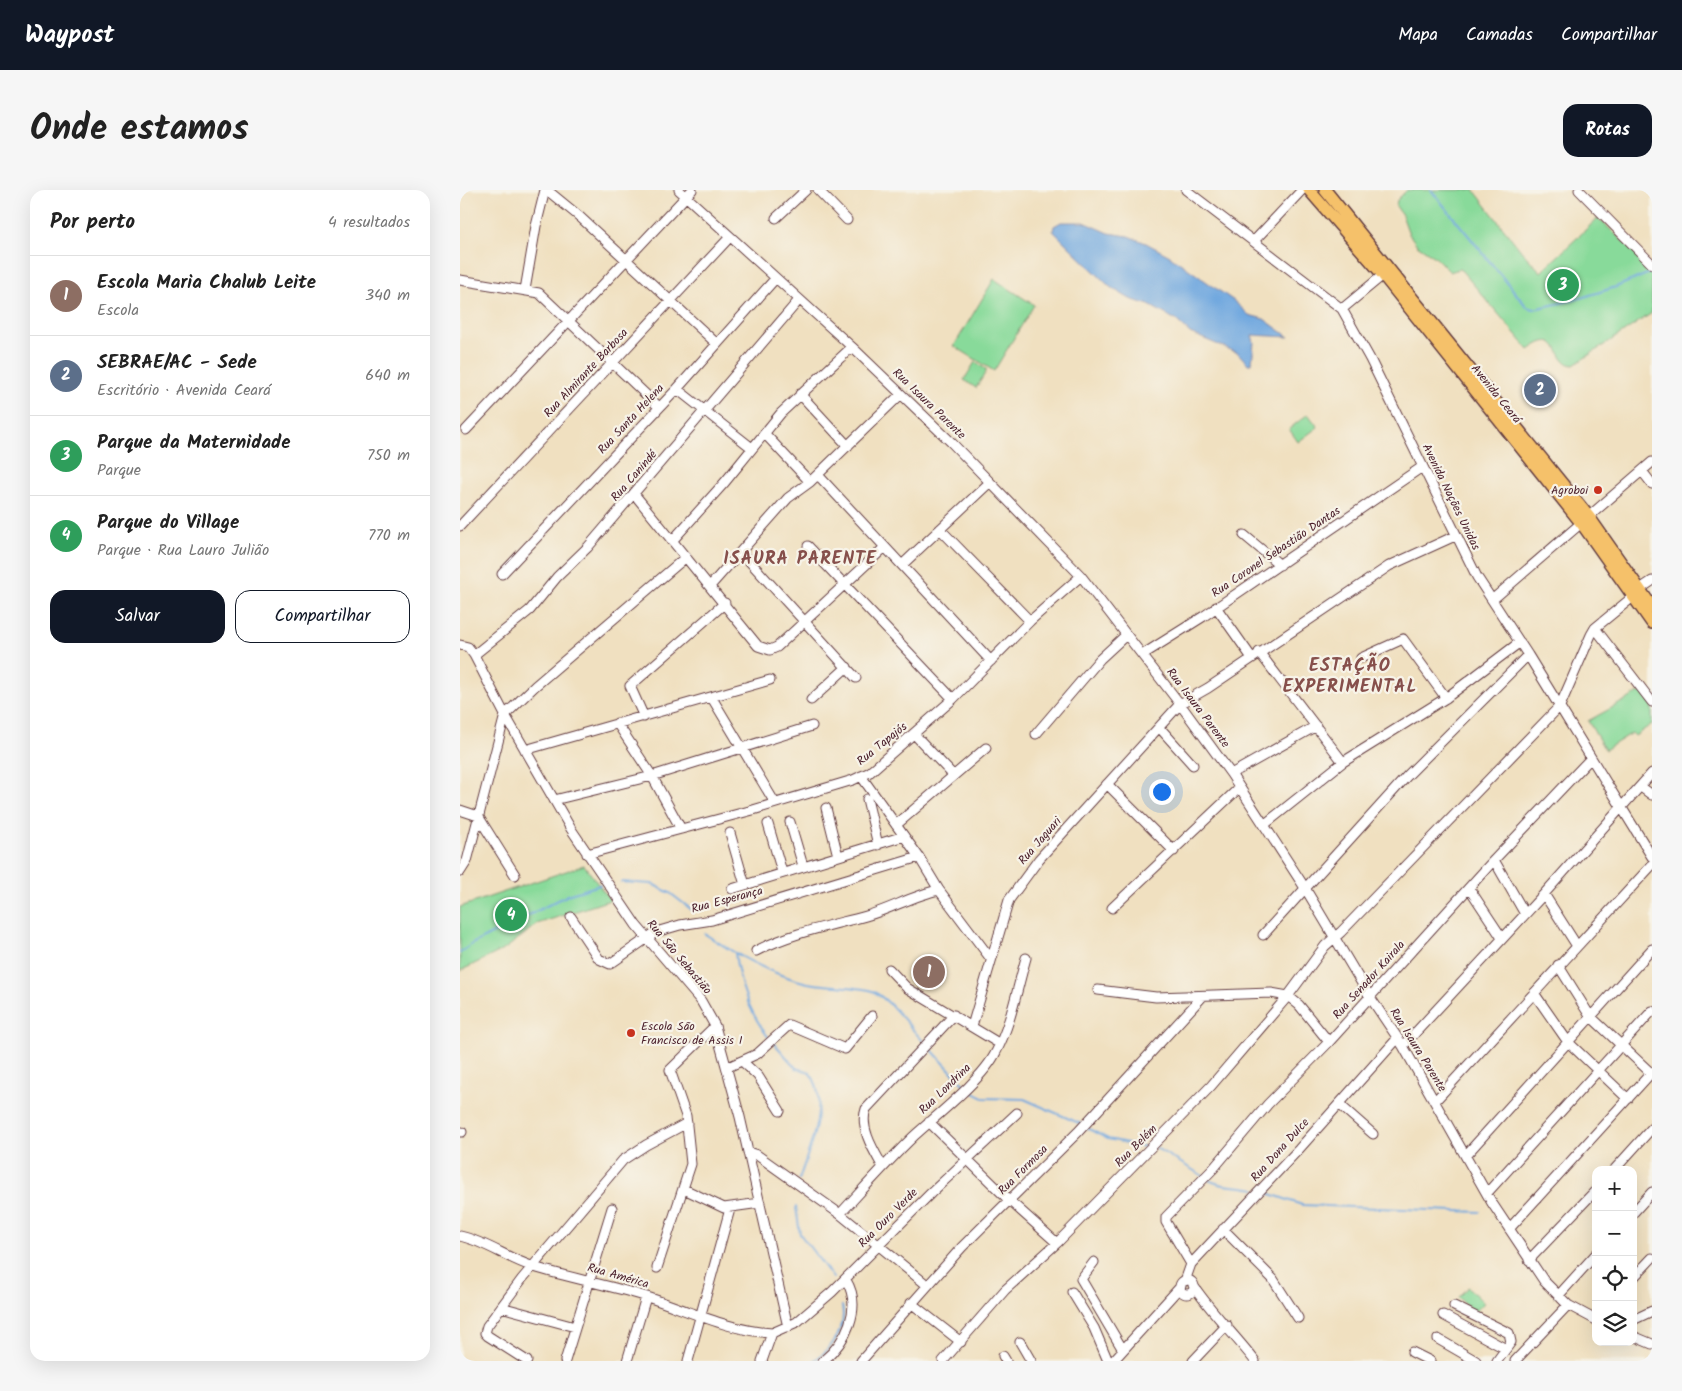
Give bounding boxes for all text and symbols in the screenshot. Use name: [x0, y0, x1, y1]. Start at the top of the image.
text: Waypost: [25, 16, 114, 55]
text: Mapa: [1398, 21, 1438, 50]
text: Camadas: [1466, 21, 1533, 50]
text: Compartilhar: [1561, 21, 1657, 50]
text: Onde estamos: [30, 102, 249, 158]
button: Rotas: [1563, 104, 1652, 157]
text: Por perto: [50, 206, 135, 239]
text: 4 resultados: [328, 210, 410, 235]
pin: 3: [1547, 266, 1579, 304]
text: Escola Maria Chalub Leite: [97, 268, 316, 298]
text: 1: [64, 283, 68, 308]
text: 340 m: [365, 283, 410, 308]
text: Escola: [97, 298, 139, 323]
street label: Rua Almirante Barbosa: [539, 324, 633, 422]
text: SEBRAE/AC - Sede: [97, 348, 257, 378]
street label: Avenida Ceará: [1466, 360, 1527, 429]
text: 2: [61, 363, 71, 388]
text: 640 m: [365, 363, 410, 388]
street label: Rua Isaura Parente: [888, 364, 970, 445]
pin: 2: [1524, 371, 1556, 409]
text: Escritório · Avenida Ceará: [97, 378, 271, 403]
street label: Rua Santa Helena: [593, 379, 669, 459]
text: Parque da Maternidade: [97, 428, 291, 458]
street label: Avenida Nações Unidas: [1417, 440, 1485, 554]
text: 3: [62, 443, 70, 468]
text: 750 m: [367, 443, 410, 468]
street label: Rua Canindé: [606, 445, 662, 506]
text: Parque: [97, 458, 141, 483]
place label: Agroboi: [1551, 481, 1589, 500]
marker: Agroboi: [1592, 484, 1604, 496]
street label: Rua Coronel Sebastião Dantas: [1208, 502, 1344, 602]
text: Parque do Village: [97, 508, 239, 538]
text: 4: [62, 523, 70, 548]
text: 770 m: [368, 523, 410, 548]
text: Parque · Rua Lauro Julião: [97, 538, 269, 563]
district label: ISAURA PARENTE: [723, 545, 877, 574]
button: Salvar: [50, 590, 225, 643]
button: Compartilhar: [235, 590, 410, 643]
district label: ESTAÇÃO EXPERIMENTAL: [1283, 652, 1417, 702]
street label: Rua Isaura Parente: [1162, 664, 1235, 752]
street label: Rua Tapajós: [853, 718, 911, 770]
your location: [1149, 779, 1175, 805]
street label: Rua Jaguari: [1014, 812, 1067, 869]
street label: Rua Esperança: [689, 881, 765, 919]
pin: 4: [495, 896, 527, 934]
street label: Rua São Sebastião: [642, 915, 716, 999]
street label: Rua Senador Kairala: [1328, 936, 1410, 1024]
pin: 1: [913, 953, 945, 991]
street label: Rua Isaura Parente: [1385, 1004, 1452, 1096]
place label: Escola São Francisco de Assis I: [641, 1017, 743, 1050]
marker: Escola São Francisco de Assis I: [625, 1027, 637, 1039]
street label: Rua Londrina: [914, 1059, 976, 1119]
street label: Rua Dona Dulce: [1246, 1113, 1314, 1186]
street label: Rua Belém: [1110, 1120, 1162, 1172]
street label: Rua Formosa: [993, 1140, 1053, 1200]
map controls: [1592, 1166, 1637, 1346]
button: +: [1592, 1166, 1637, 1211]
street label: Rua Ouro Verde: [854, 1183, 923, 1252]
button: −: [1592, 1211, 1637, 1256]
button: locate: [1592, 1256, 1637, 1301]
street label: Rua América: [585, 1258, 651, 1294]
button: layers: [1592, 1301, 1637, 1346]

